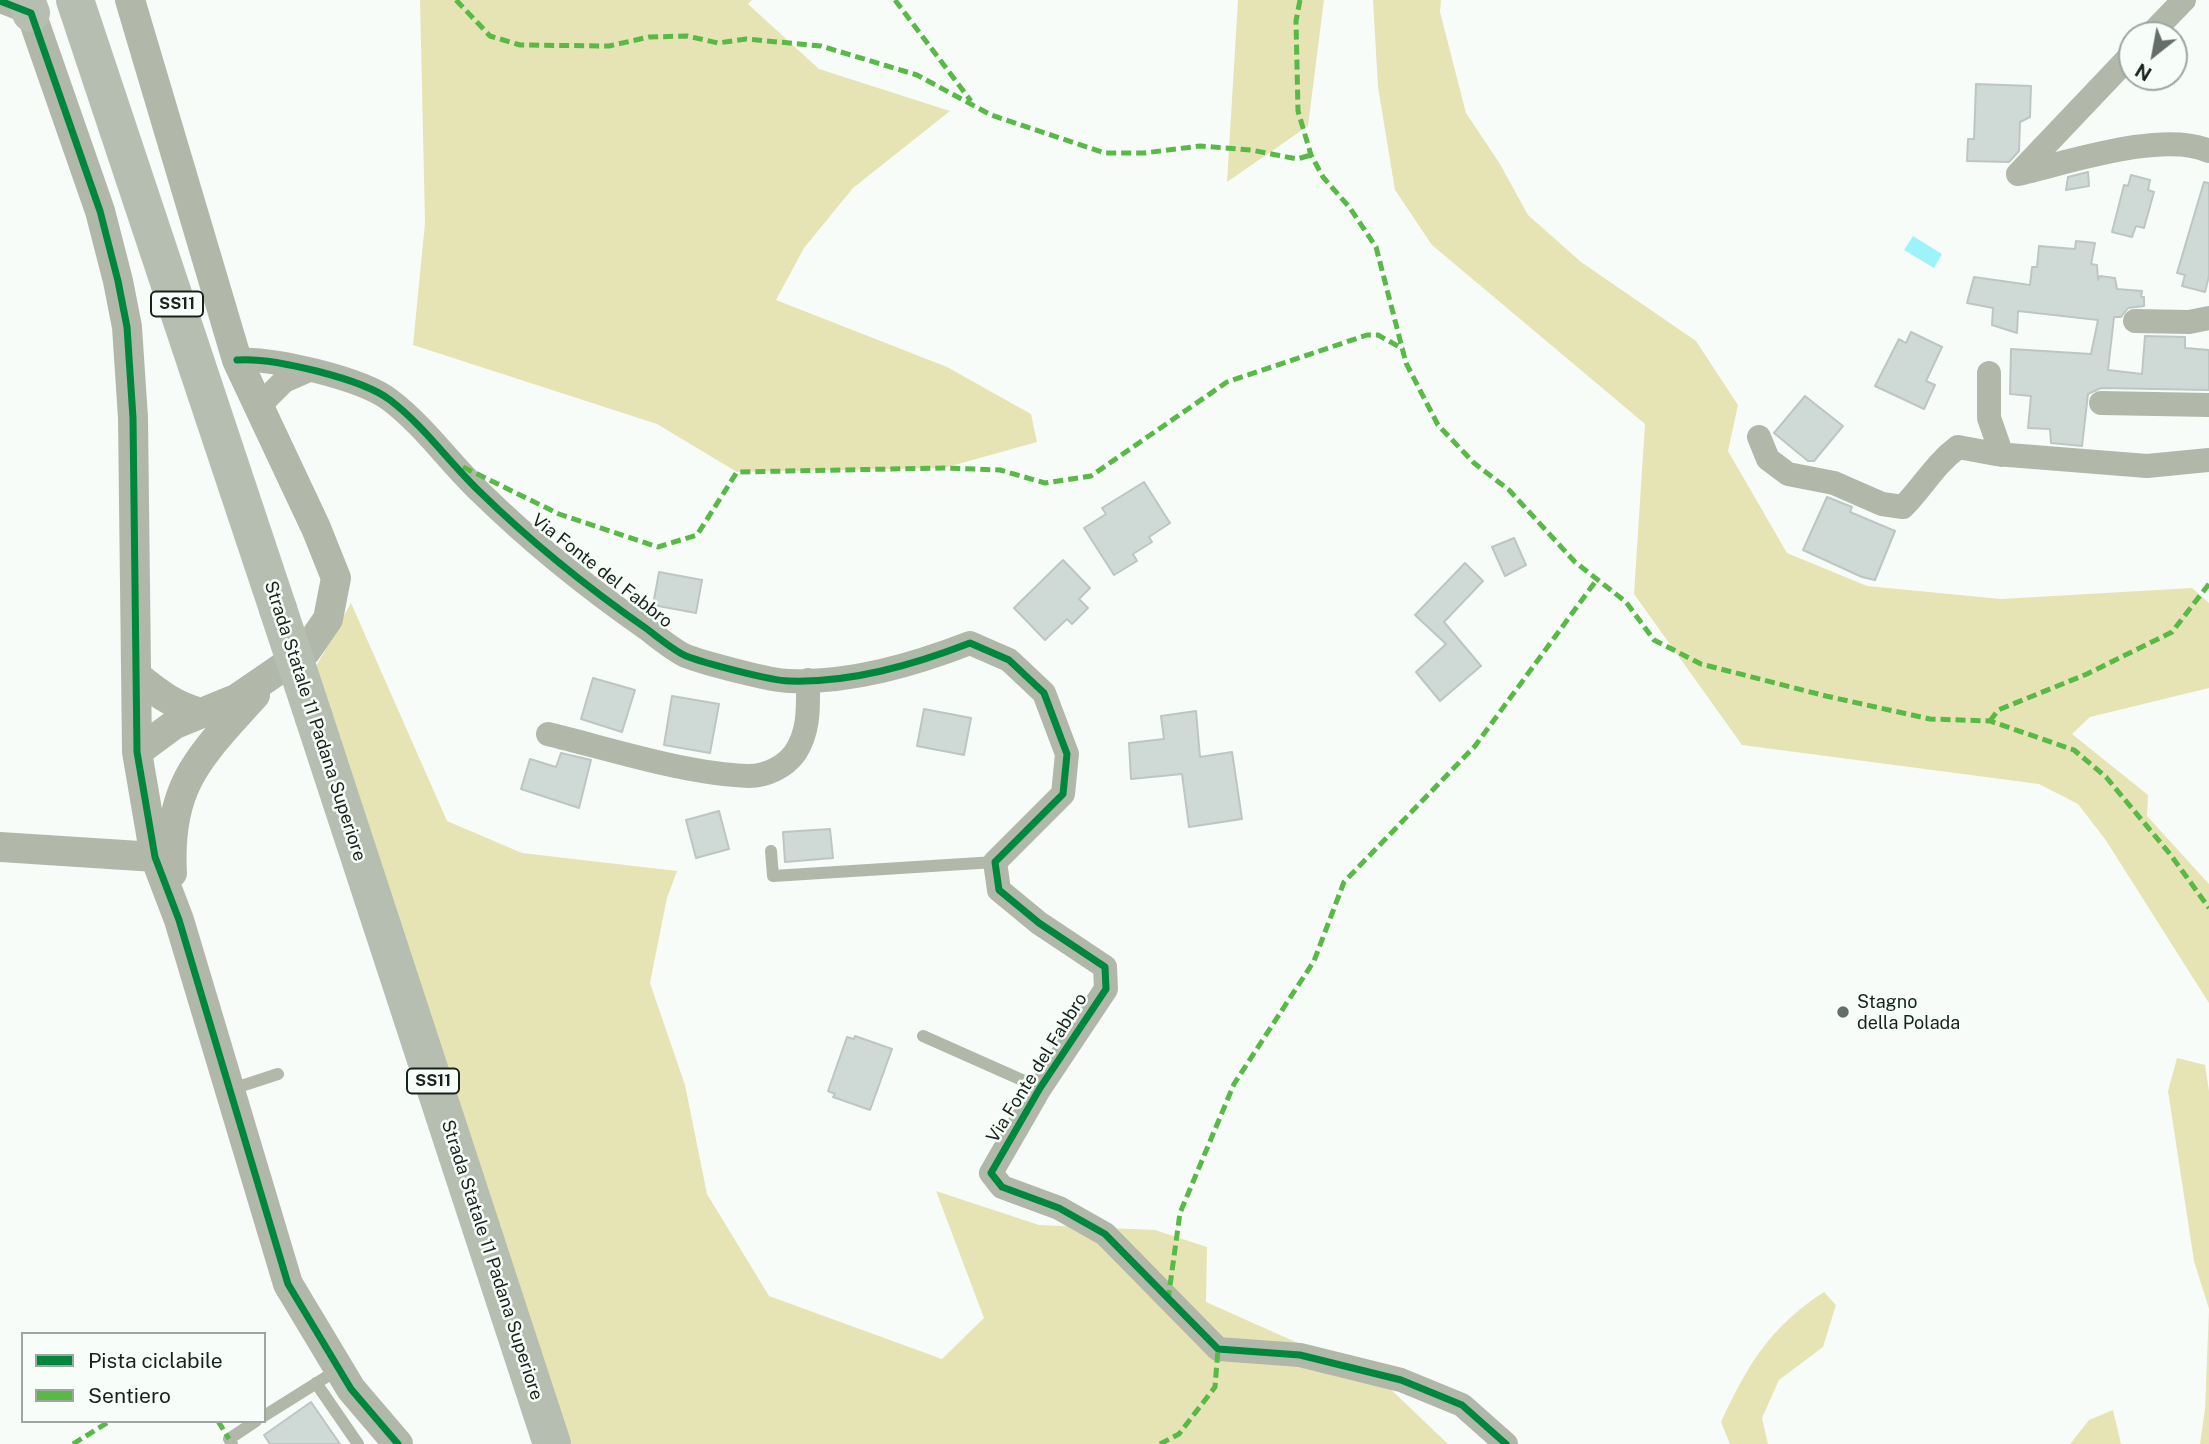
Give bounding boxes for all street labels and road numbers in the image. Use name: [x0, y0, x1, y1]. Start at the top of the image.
road number: SS11: [151, 292, 203, 316]
street label: Via Fonte del Fabbro: [527, 509, 677, 633]
street label: Strada Statale 11 Padana Superiore: [259, 578, 371, 864]
street label: Via Fonte del Fabbro: [982, 989, 1092, 1147]
road number: SS11: [407, 1068, 459, 1093]
street label: Strada Statale 11 Padana Superiore: [436, 1117, 548, 1403]

